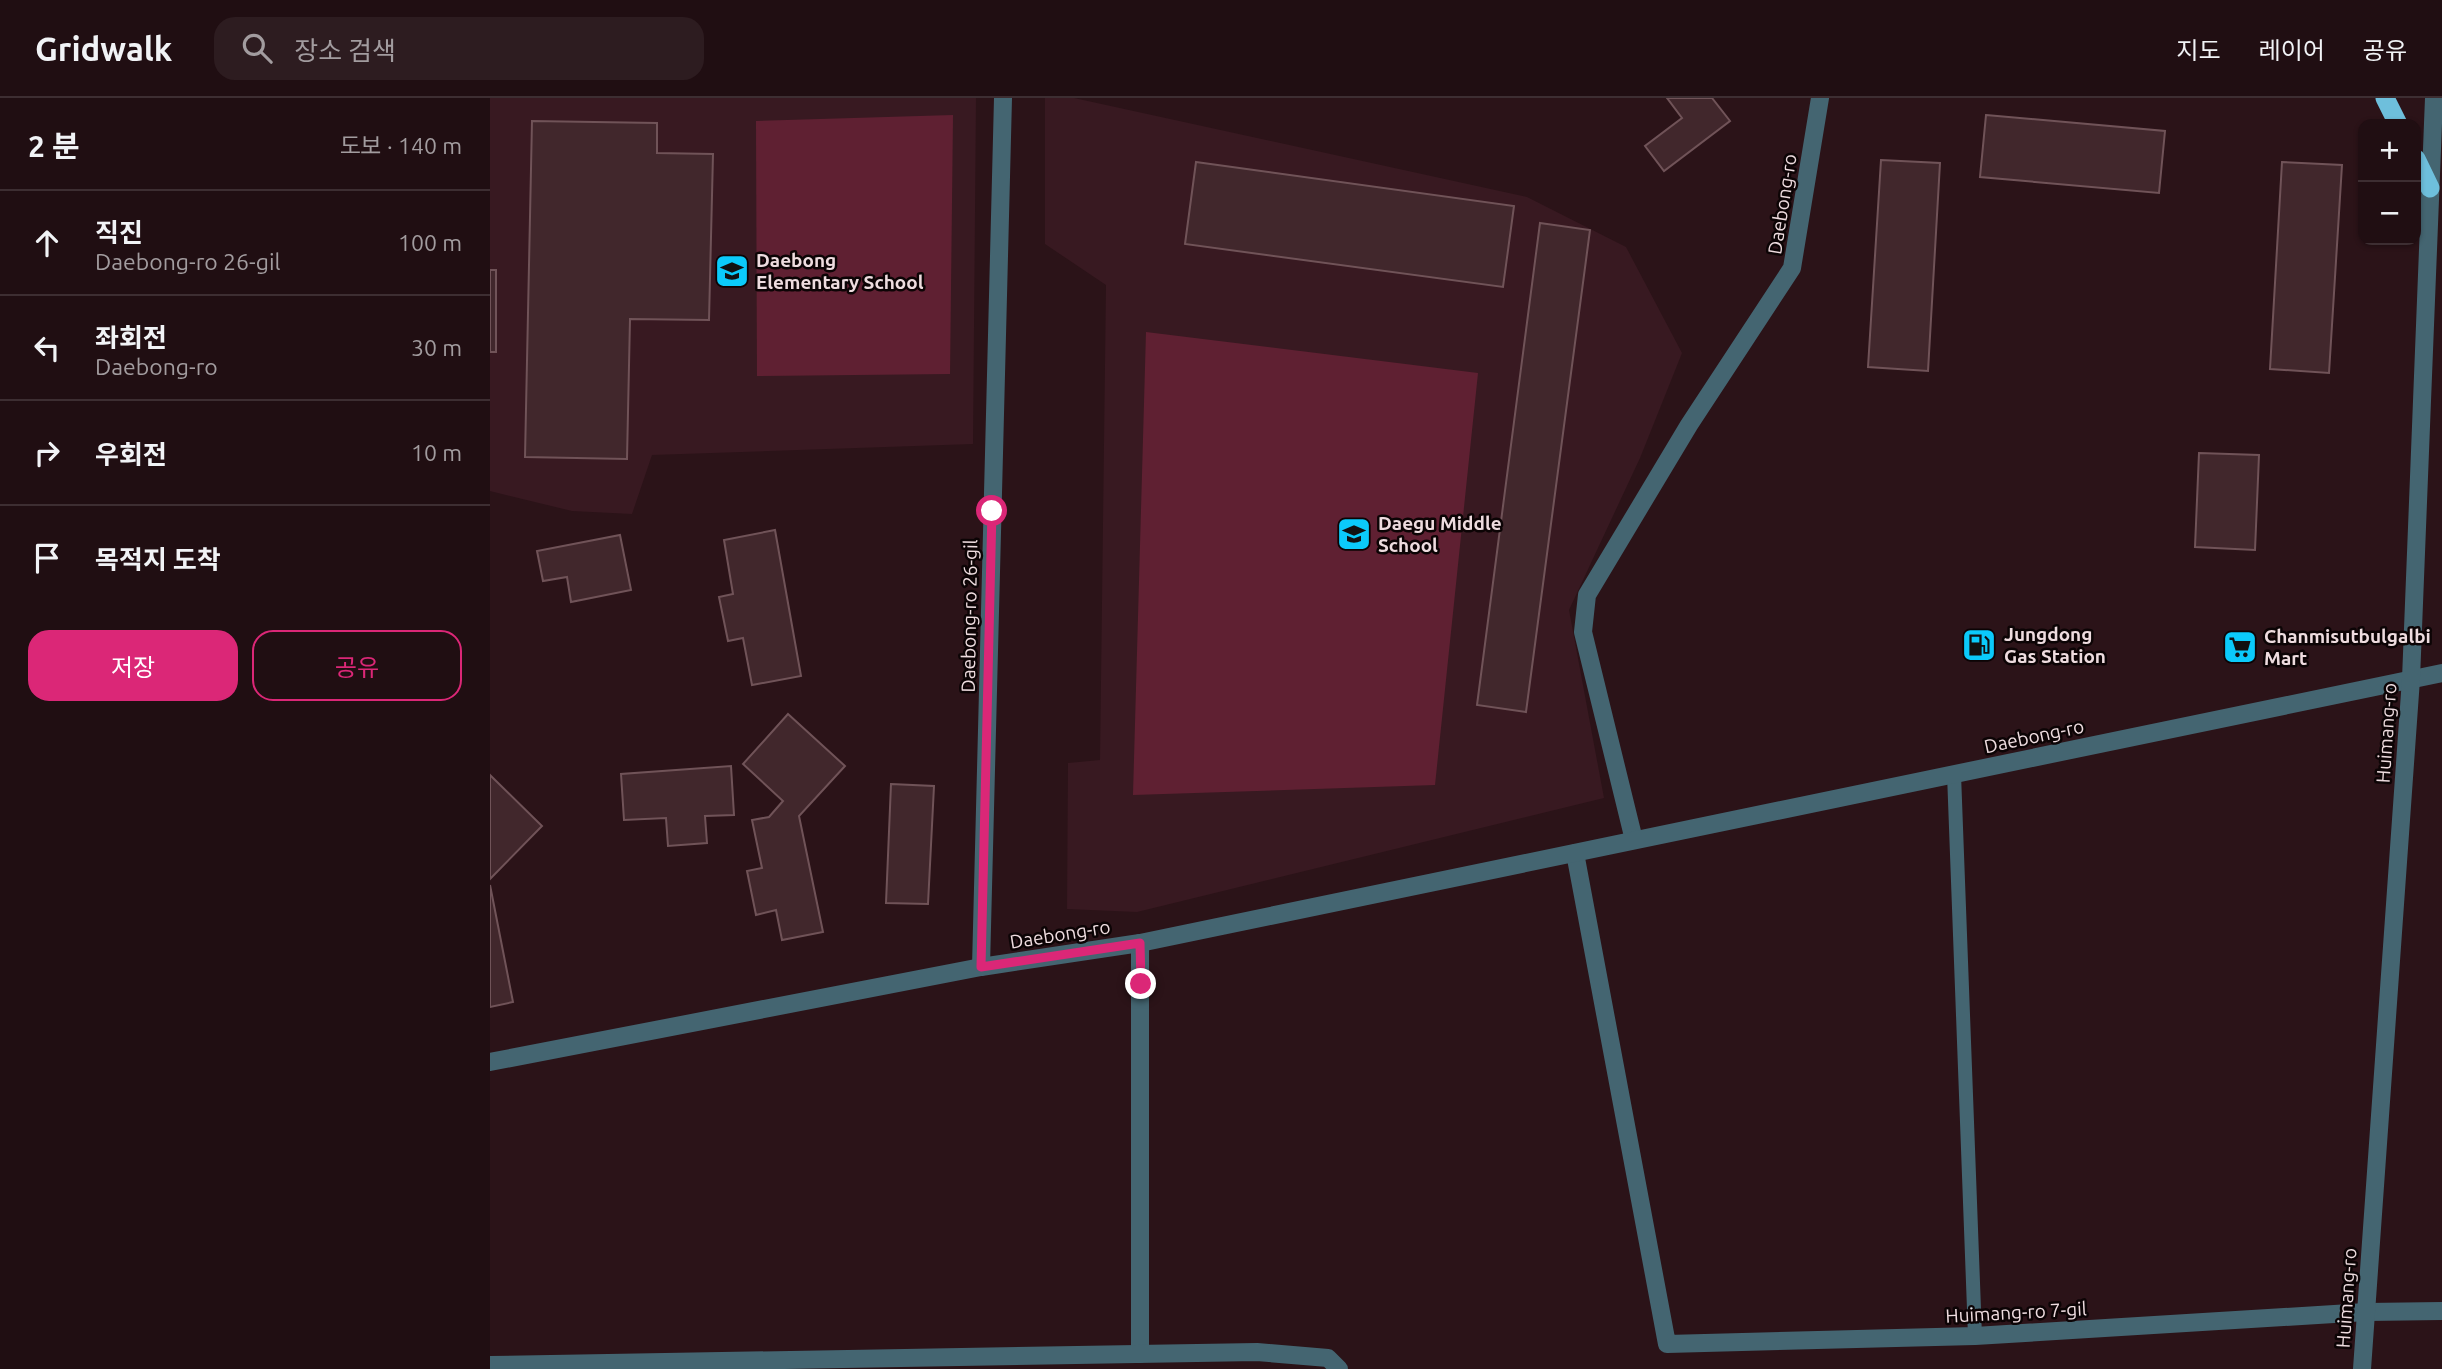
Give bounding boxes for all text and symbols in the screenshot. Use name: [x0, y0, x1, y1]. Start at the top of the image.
search box: [214, 17, 704, 80]
icon: search: [238, 29, 276, 67]
text: Gridwalk: [35, 30, 172, 67]
text: 장소 검색: [294, 36, 396, 65]
text: 지도: [2176, 37, 2221, 64]
text: 레이어: [2259, 37, 2325, 64]
text: 공유: [2363, 37, 2407, 64]
map controls: [2358, 119, 2421, 245]
button: +: [2358, 119, 2421, 182]
text: 2 분: [28, 129, 80, 163]
text: 도보 · 140 m: [339, 133, 462, 158]
street label: Daebong-ro: [1763, 152, 1801, 256]
button: −: [2358, 182, 2421, 245]
text: 직진: [95, 218, 143, 247]
icon: ahead: [28, 224, 66, 262]
text: 100 m: [398, 230, 462, 255]
text: Daebong-ro 26-gil: [95, 249, 281, 274]
place label: Daebong Elementary School: [756, 249, 924, 293]
school or university icon: Daebong Elementary School: [713, 252, 751, 290]
text: 좌회전: [95, 323, 167, 352]
icon: left: [28, 329, 66, 367]
text: 30 m: [411, 335, 462, 360]
text: Daebong-ro: [95, 354, 218, 379]
icon: right: [28, 434, 66, 472]
text: 우회전: [95, 440, 167, 469]
text: 10 m: [411, 440, 462, 465]
route start: [976, 495, 1007, 526]
place label: Daegu Middle School: [1378, 512, 1502, 556]
school or university icon: Daegu Middle School: [1335, 515, 1373, 553]
icon: arrive: [28, 539, 66, 577]
street label: Daebong-ro 26-gil: [957, 539, 981, 693]
text: 목적지 도착: [95, 545, 221, 574]
place label: Jungdong Gas Station: [2004, 623, 2106, 667]
place label: Chanmisutbulgalbi Mart: [2264, 625, 2431, 669]
fuel station icon: Jungdong Gas Station: [1960, 626, 1998, 664]
supermarket icon: Chanmisutbulgalbi Mart: [2221, 628, 2259, 666]
button: 저장: [28, 630, 238, 701]
button: 공유: [252, 630, 462, 701]
street label: Huimang-ro: [2372, 682, 2400, 784]
street label: Daebong-ro: [1982, 715, 2086, 757]
street label: Daebong-ro: [1008, 915, 1112, 953]
route end: [1125, 968, 1156, 999]
street label: Huimang-ro: [2332, 1247, 2360, 1349]
street label: Huimang-ro 7-gil: [1945, 1297, 2087, 1327]

